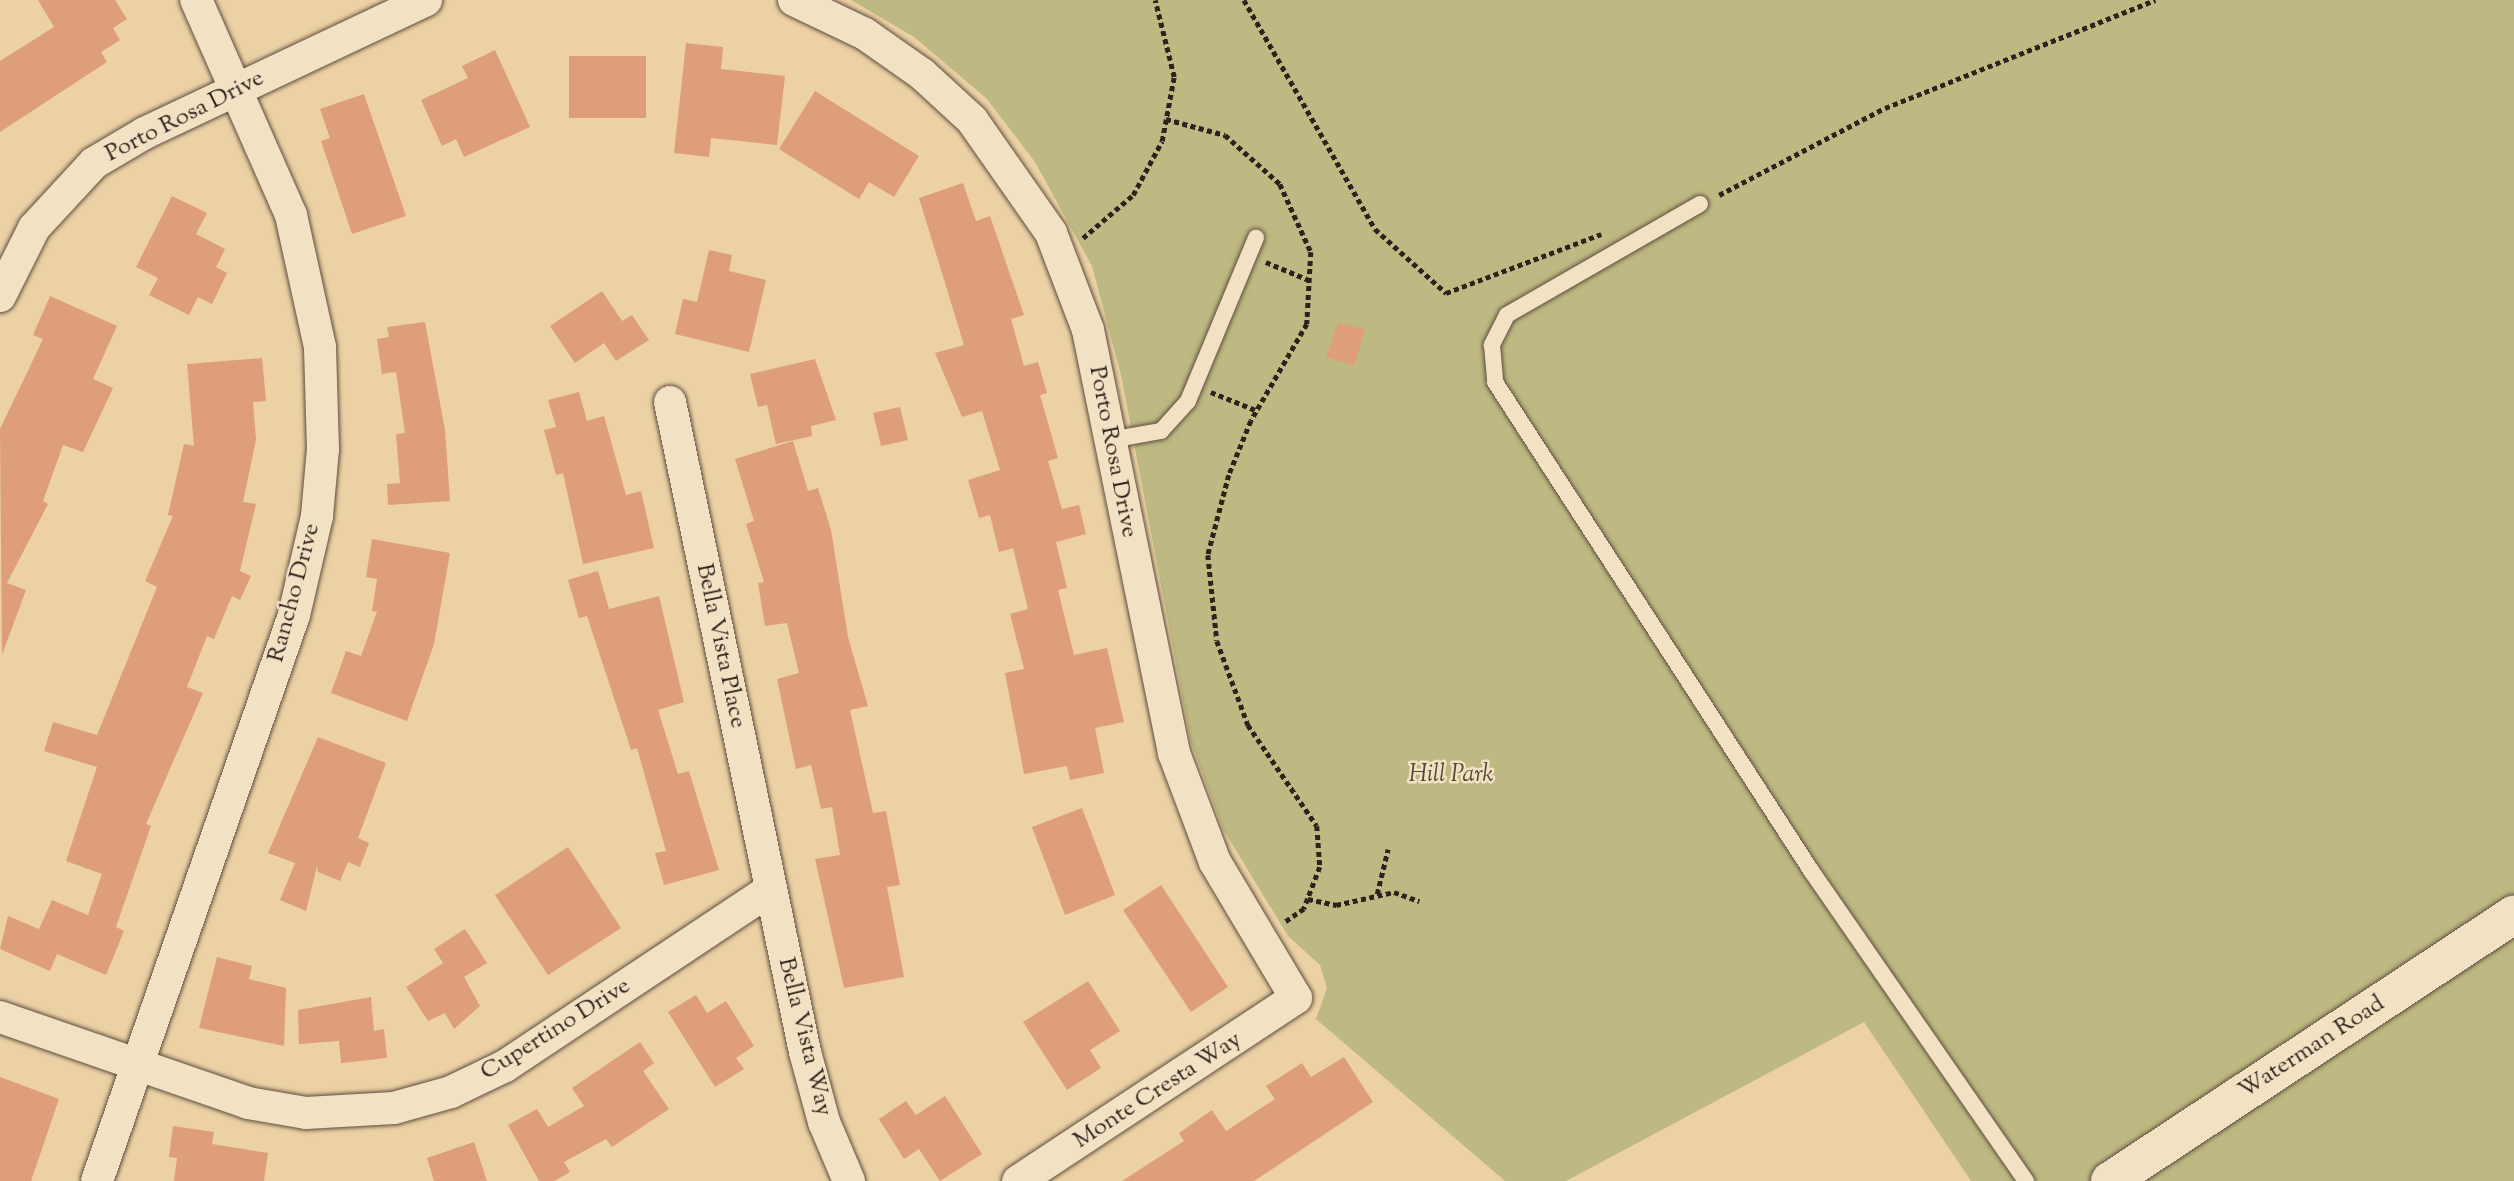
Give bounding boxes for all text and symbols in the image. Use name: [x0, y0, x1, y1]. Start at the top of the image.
street label: Porto Rosa Drive: [101, 65, 269, 169]
street label: Porto Rosa Drive: [1081, 364, 1143, 540]
street label: Rancho Drive: [263, 520, 327, 666]
street label: Bella Vista Place: [689, 561, 751, 731]
park label: Hill Park: [1409, 762, 1493, 790]
street label: Bella Vista Way: [770, 955, 838, 1119]
street label: Cupertino Drive: [476, 972, 636, 1088]
street label: Waterman Road: [2233, 990, 2391, 1106]
street label: Monte Cresta Way: [1069, 1026, 1247, 1156]

